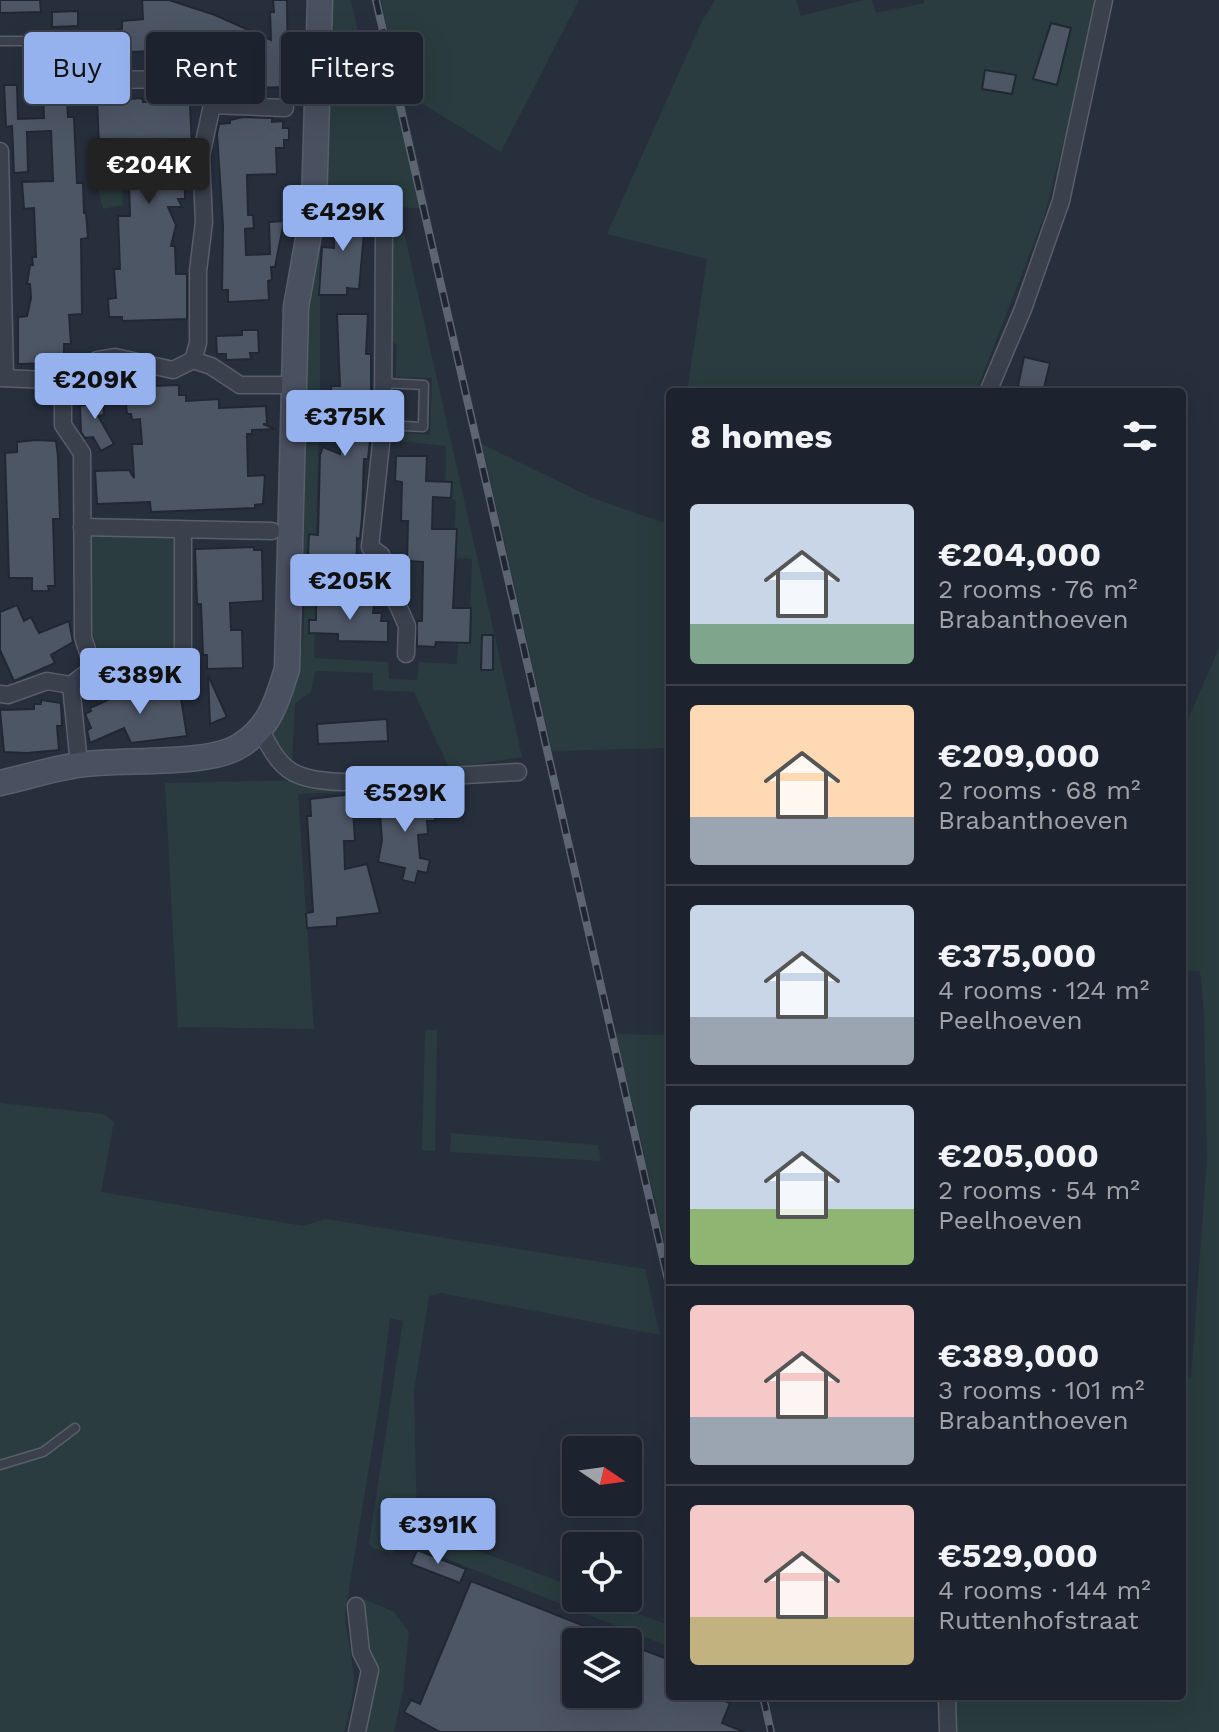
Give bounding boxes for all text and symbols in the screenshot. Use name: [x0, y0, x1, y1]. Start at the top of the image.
chip: Buy: [24, 32, 130, 104]
chip: Rent: [146, 32, 265, 104]
chip: Filters: [281, 32, 423, 104]
pin: €204K: [93, 138, 205, 206]
text: €204K: [106, 149, 192, 179]
pin: €429K: [287, 185, 399, 253]
text: €429K: [301, 196, 385, 226]
pin: €209K: [39, 353, 151, 421]
text: €209K: [53, 364, 137, 394]
pin: €375K: [289, 390, 401, 458]
text: €375K: [304, 401, 386, 431]
icon: filters: [1118, 414, 1162, 458]
text: 8 homes: [690, 416, 832, 456]
text: €204,000: [938, 534, 1101, 574]
icon: home: [754, 536, 850, 632]
pin: €205K: [294, 554, 406, 622]
text: €205K: [308, 565, 392, 595]
text: 2 rooms · 76 m²: [938, 574, 1137, 604]
text: Brabanthoeven: [938, 604, 1129, 634]
pin: €389K: [84, 648, 196, 716]
text: €389K: [98, 659, 182, 689]
text: €209,000: [938, 735, 1100, 775]
icon: home: [754, 737, 850, 833]
pin: €529K: [349, 766, 461, 834]
text: 2 rooms · 68 m²: [938, 775, 1140, 805]
text: €529K: [364, 777, 446, 807]
text: Brabanthoeven: [938, 805, 1129, 835]
text: €375,000: [938, 935, 1096, 975]
icon: home: [754, 937, 850, 1033]
text: 4 rooms · 124 m²: [938, 975, 1149, 1005]
text: Peelhoeven: [938, 1005, 1083, 1035]
text: €205,000: [938, 1135, 1099, 1175]
icon: home: [754, 1137, 850, 1233]
text: 2 rooms · 54 m²: [938, 1175, 1140, 1205]
text: Peelhoeven: [938, 1205, 1083, 1235]
text: €389,000: [938, 1335, 1099, 1375]
icon: home: [754, 1337, 850, 1433]
text: 3 rooms · 101 m²: [938, 1375, 1145, 1405]
text: Brabanthoeven: [938, 1405, 1129, 1435]
north arrow: [562, 1436, 642, 1516]
map controls: [562, 1436, 642, 1708]
pin: €391K: [382, 1498, 494, 1566]
text: €391K: [399, 1509, 477, 1539]
button: locate: [562, 1532, 642, 1612]
text: €529,000: [938, 1535, 1098, 1575]
icon: home: [754, 1537, 850, 1633]
text: 4 rooms · 144 m²: [938, 1575, 1151, 1605]
text: Ruttenhofstraat: [938, 1605, 1139, 1635]
button: layers: [562, 1628, 642, 1708]

